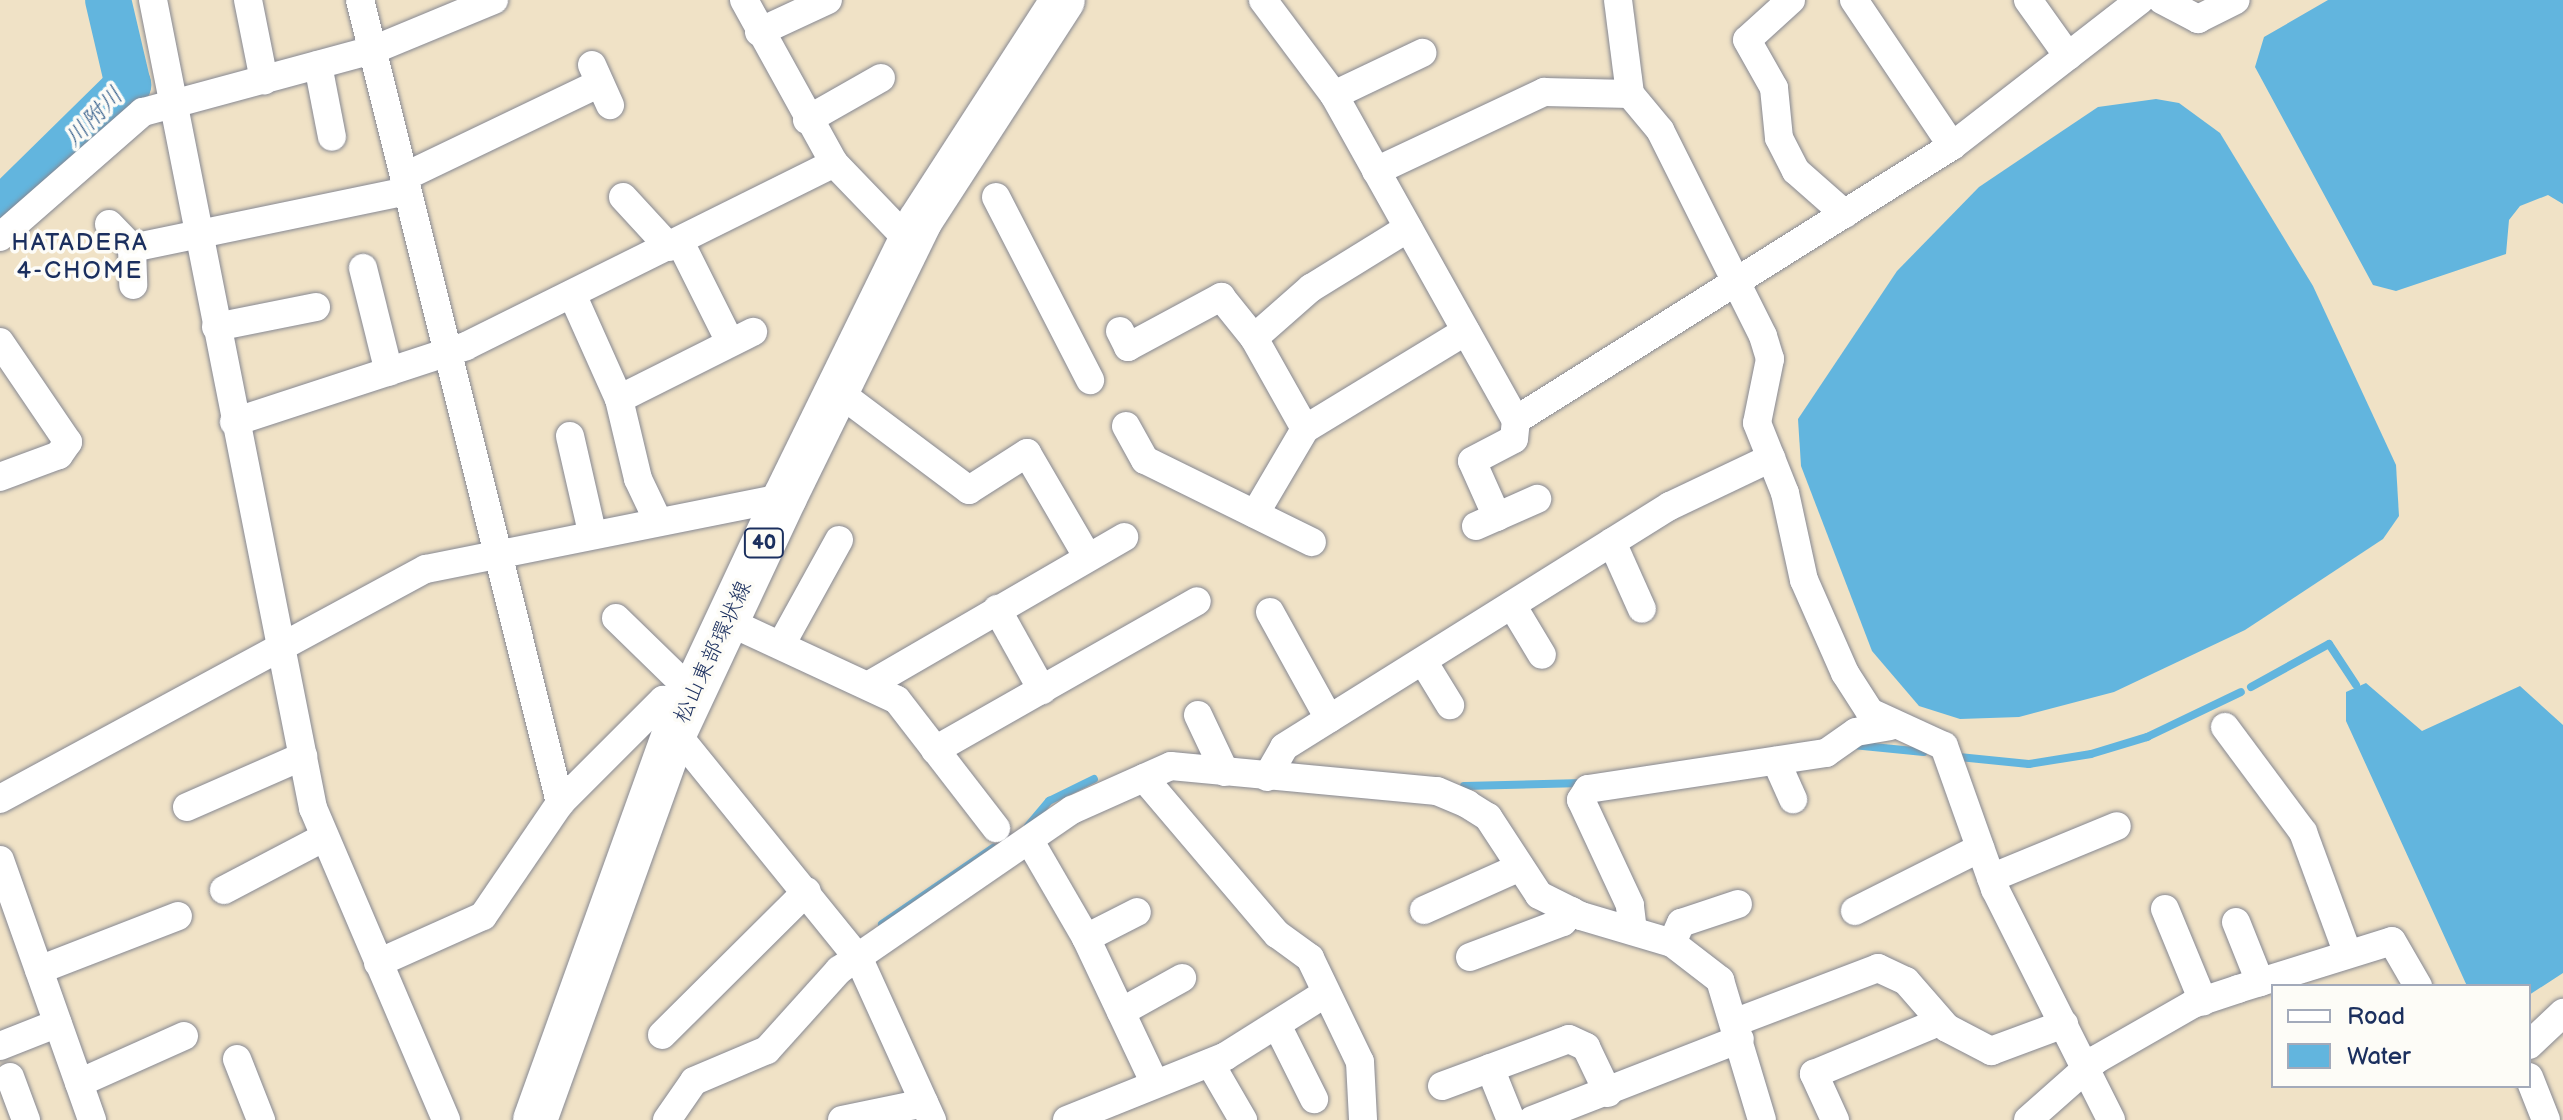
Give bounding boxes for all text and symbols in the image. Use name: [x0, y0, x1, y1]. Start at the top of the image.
water label: 川附川: [59, 81, 129, 153]
district label: HATADERA 4-CHOME: [11, 229, 149, 285]
road number: 40: [742, 527, 786, 559]
street label: 松山東部環状線: [668, 577, 758, 727]
legend: [2271, 984, 2531, 1088]
text: Road: [2347, 1002, 2405, 1031]
text: Water: [2347, 1042, 2411, 1071]

